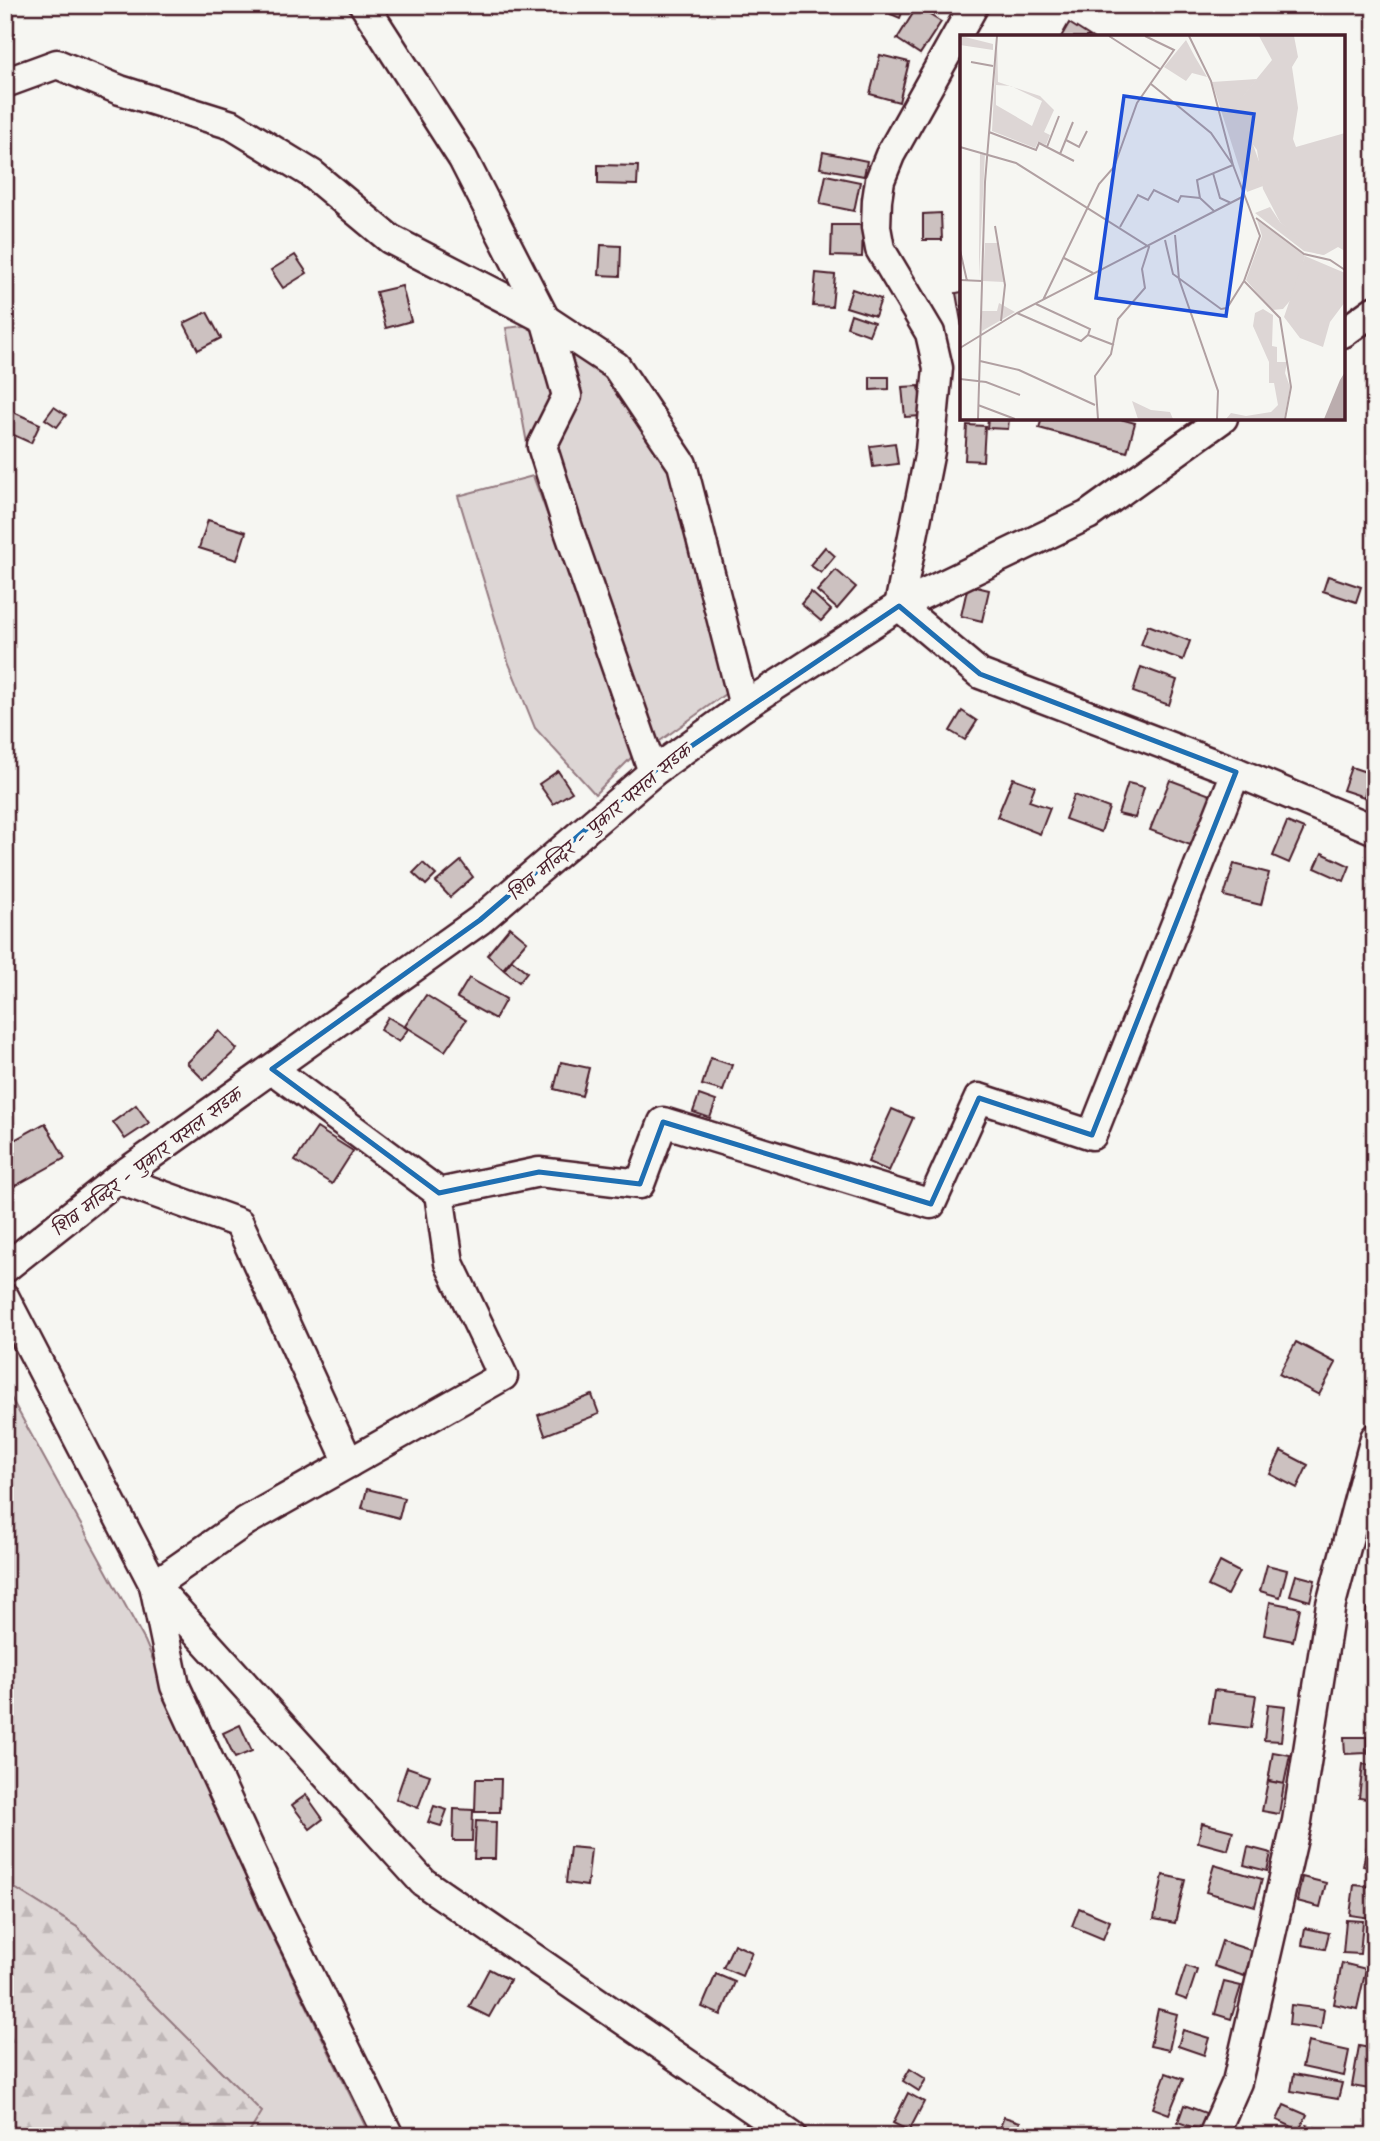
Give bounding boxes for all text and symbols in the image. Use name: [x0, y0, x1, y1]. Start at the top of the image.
inset map: [960, 35, 1345, 420]
street label: शिव मन्दिर - पुकार पसल सडक: [503, 735, 702, 909]
street label: शिव मन्दिर - पुकार पसल सडक: [46, 1079, 252, 1244]

